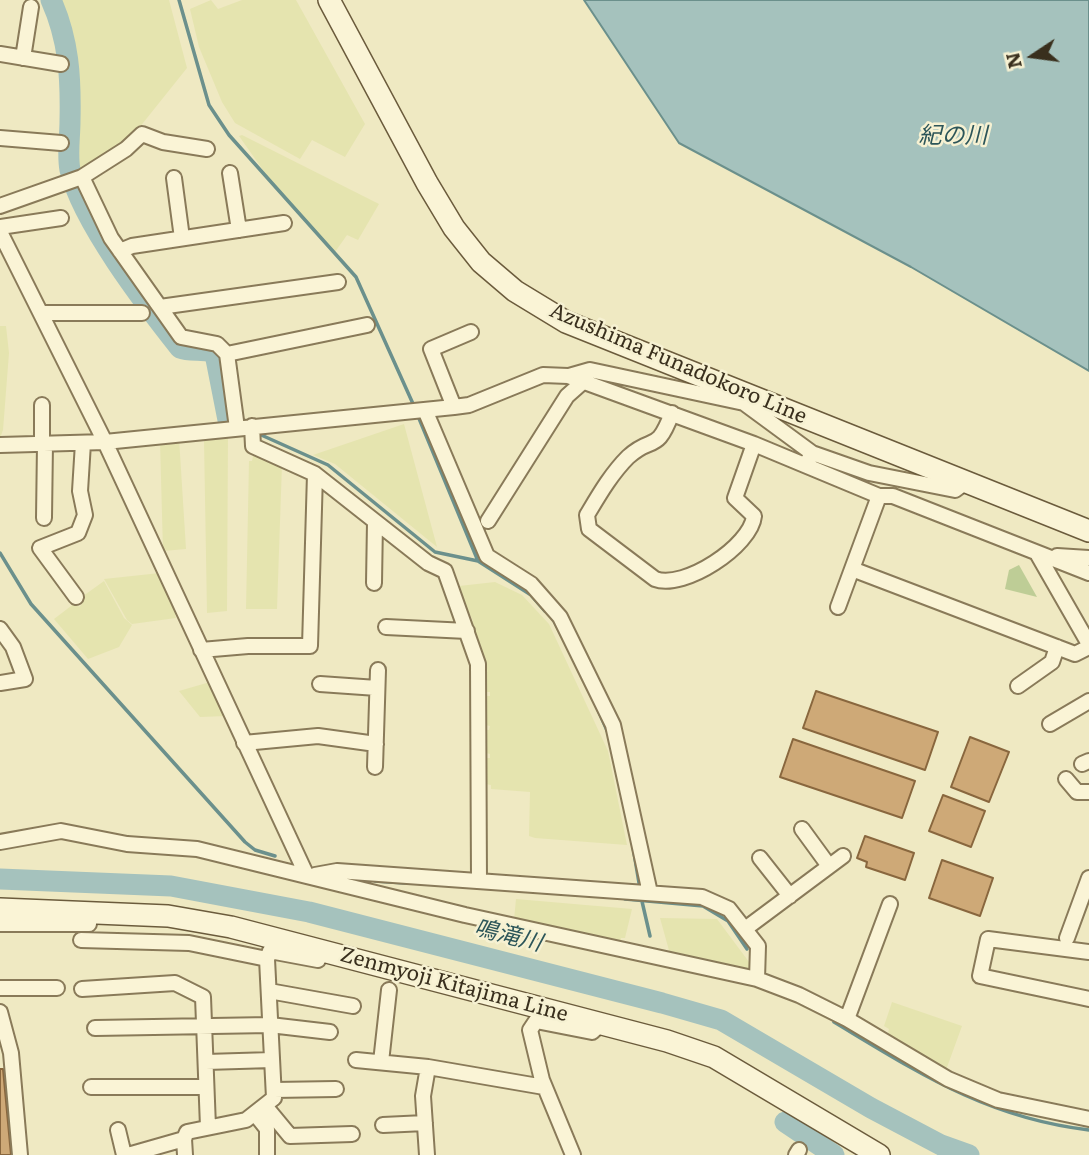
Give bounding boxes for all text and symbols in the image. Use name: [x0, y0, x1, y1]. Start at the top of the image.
north arrow: [998, 21, 1068, 91]
text: N: [997, 50, 1028, 72]
water label: 紀の川: [919, 122, 987, 150]
street label: Azushima Funadokoro Line: [546, 298, 810, 430]
water label: 鳴滝川: [471, 914, 545, 958]
street label: Zenmyoji Kitajima Line: [337, 942, 571, 1028]

